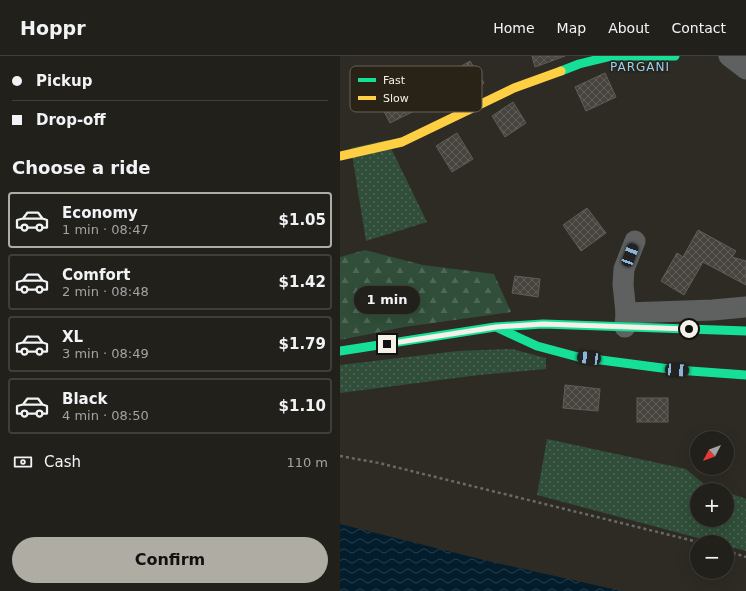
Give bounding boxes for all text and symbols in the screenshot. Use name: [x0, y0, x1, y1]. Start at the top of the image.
text: Hoppr: [20, 17, 86, 39]
text: Home: [493, 20, 535, 36]
text: Map: [557, 20, 586, 36]
text: About: [608, 20, 650, 36]
text: Contact: [672, 20, 726, 36]
district label: PARGANI: [610, 60, 670, 74]
legend: [350, 66, 482, 112]
text: Pickup: [36, 72, 92, 90]
text: Fast: [383, 74, 406, 87]
text: Slow: [383, 92, 409, 105]
text: Drop-off: [36, 111, 106, 129]
text: Choose a ride: [12, 157, 151, 178]
icon: car: [14, 202, 50, 238]
text: Economy: [62, 204, 138, 222]
text: $1.05: [279, 211, 326, 229]
text: 1 min · 08:47: [62, 222, 149, 237]
car: [620, 242, 640, 268]
icon: car: [14, 264, 50, 300]
text: Comfort: [62, 266, 130, 284]
text: $1.42: [279, 273, 326, 291]
text: 2 min · 08:48: [62, 284, 149, 299]
callout: 1 min: [354, 286, 420, 314]
text: 1 min: [367, 292, 407, 307]
route start: [680, 320, 698, 338]
icon: car: [14, 326, 50, 362]
text: XL: [62, 328, 83, 346]
text: $1.79: [279, 335, 326, 353]
route end: [378, 335, 396, 353]
text: 3 min · 08:49: [62, 346, 149, 361]
car: [576, 351, 602, 365]
car: [665, 363, 689, 377]
icon: car: [14, 388, 50, 424]
text: Black: [62, 390, 108, 408]
text: $1.10: [279, 397, 326, 415]
text: 4 min · 08:50: [62, 408, 149, 423]
north arrow: [690, 431, 734, 475]
map controls: [690, 431, 734, 579]
icon: cash: [12, 451, 34, 473]
text: Cash: [44, 453, 81, 471]
text: 110 m: [286, 455, 328, 470]
button: +: [690, 483, 734, 527]
button: −: [690, 535, 734, 579]
button: Confirm: [12, 537, 328, 583]

